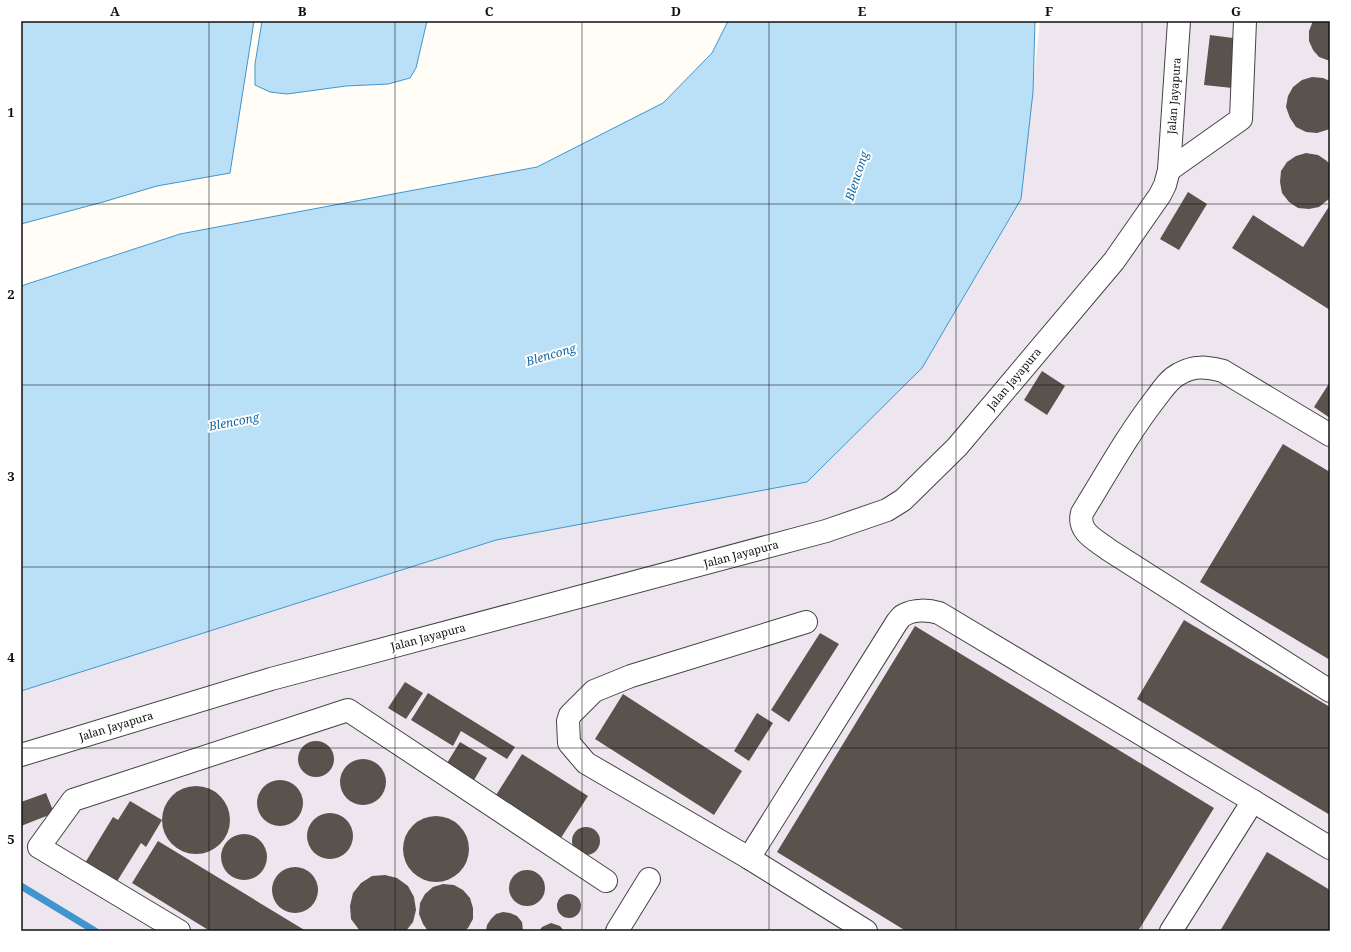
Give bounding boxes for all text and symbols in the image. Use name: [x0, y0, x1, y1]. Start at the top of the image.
text: A: [110, 2, 120, 20]
text: B: [298, 2, 307, 20]
text: C: [485, 2, 494, 20]
text: D: [671, 2, 681, 20]
text: E: [858, 2, 867, 20]
text: F: [1045, 2, 1053, 20]
text: G: [1231, 2, 1241, 20]
street label: Jalan Jayapura: [1163, 57, 1184, 136]
text: 1: [7, 103, 15, 121]
water label: Blencong: [840, 148, 873, 204]
text: 2: [7, 285, 15, 303]
water label: Blencong: [523, 339, 579, 370]
street label: Jalan Jayapura: [983, 344, 1044, 414]
water label: Blencong: [206, 408, 262, 435]
text: 3: [7, 467, 15, 485]
street label: Jalan Jayapura: [701, 536, 780, 571]
street label: Jalan Jayapura: [388, 619, 467, 654]
text: 4: [7, 648, 15, 666]
street label: Jalan Jayapura: [76, 707, 155, 744]
text: 5: [7, 830, 15, 848]

